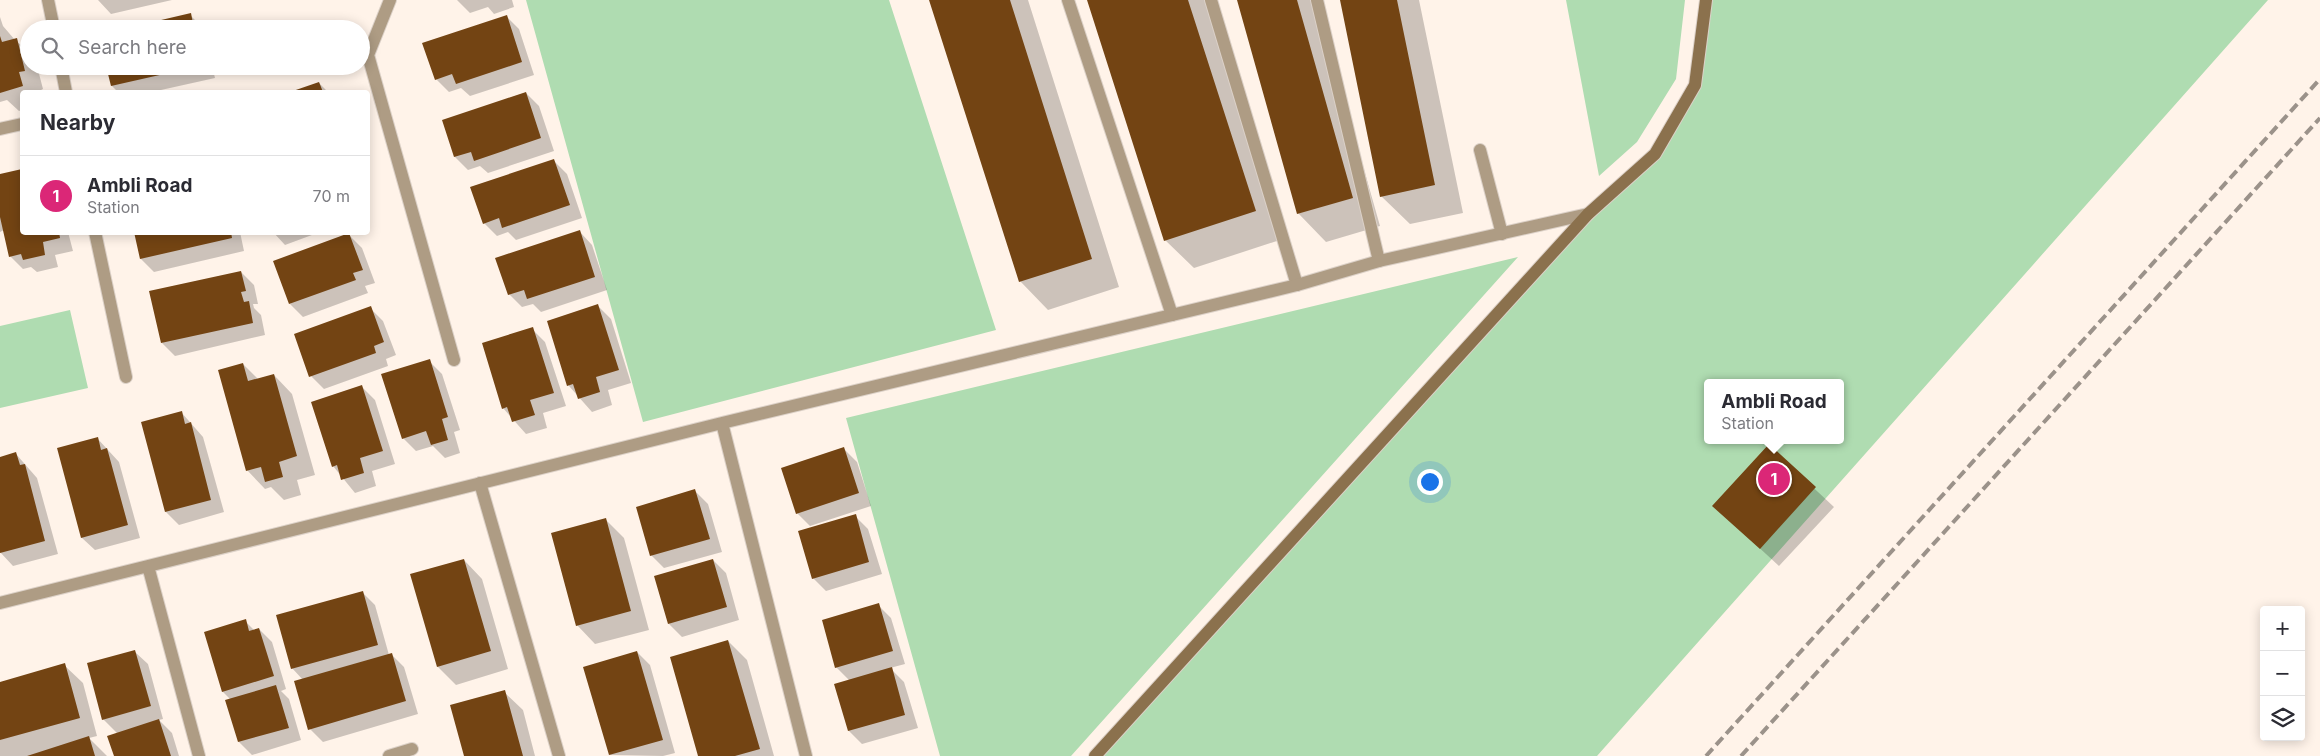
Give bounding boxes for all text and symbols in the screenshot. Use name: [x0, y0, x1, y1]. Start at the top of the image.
search box: [20, 20, 370, 75]
icon: search: [38, 34, 66, 62]
text: Search here: [78, 36, 187, 59]
text: Nearby: [40, 110, 115, 135]
text: Ambli Road: [87, 174, 192, 197]
text: 1: [53, 186, 59, 206]
text: 70 m: [313, 186, 350, 206]
text: Station: [87, 197, 140, 217]
popup: [1704, 379, 1844, 444]
text: Ambli Road: [1721, 390, 1827, 413]
text: Station: [1721, 413, 1774, 433]
pin: 1: [1758, 460, 1790, 498]
your location: [1417, 469, 1443, 495]
map controls: [2260, 606, 2305, 741]
button: +: [2260, 606, 2305, 651]
button: −: [2260, 651, 2305, 696]
button: layers: [2260, 696, 2305, 741]

